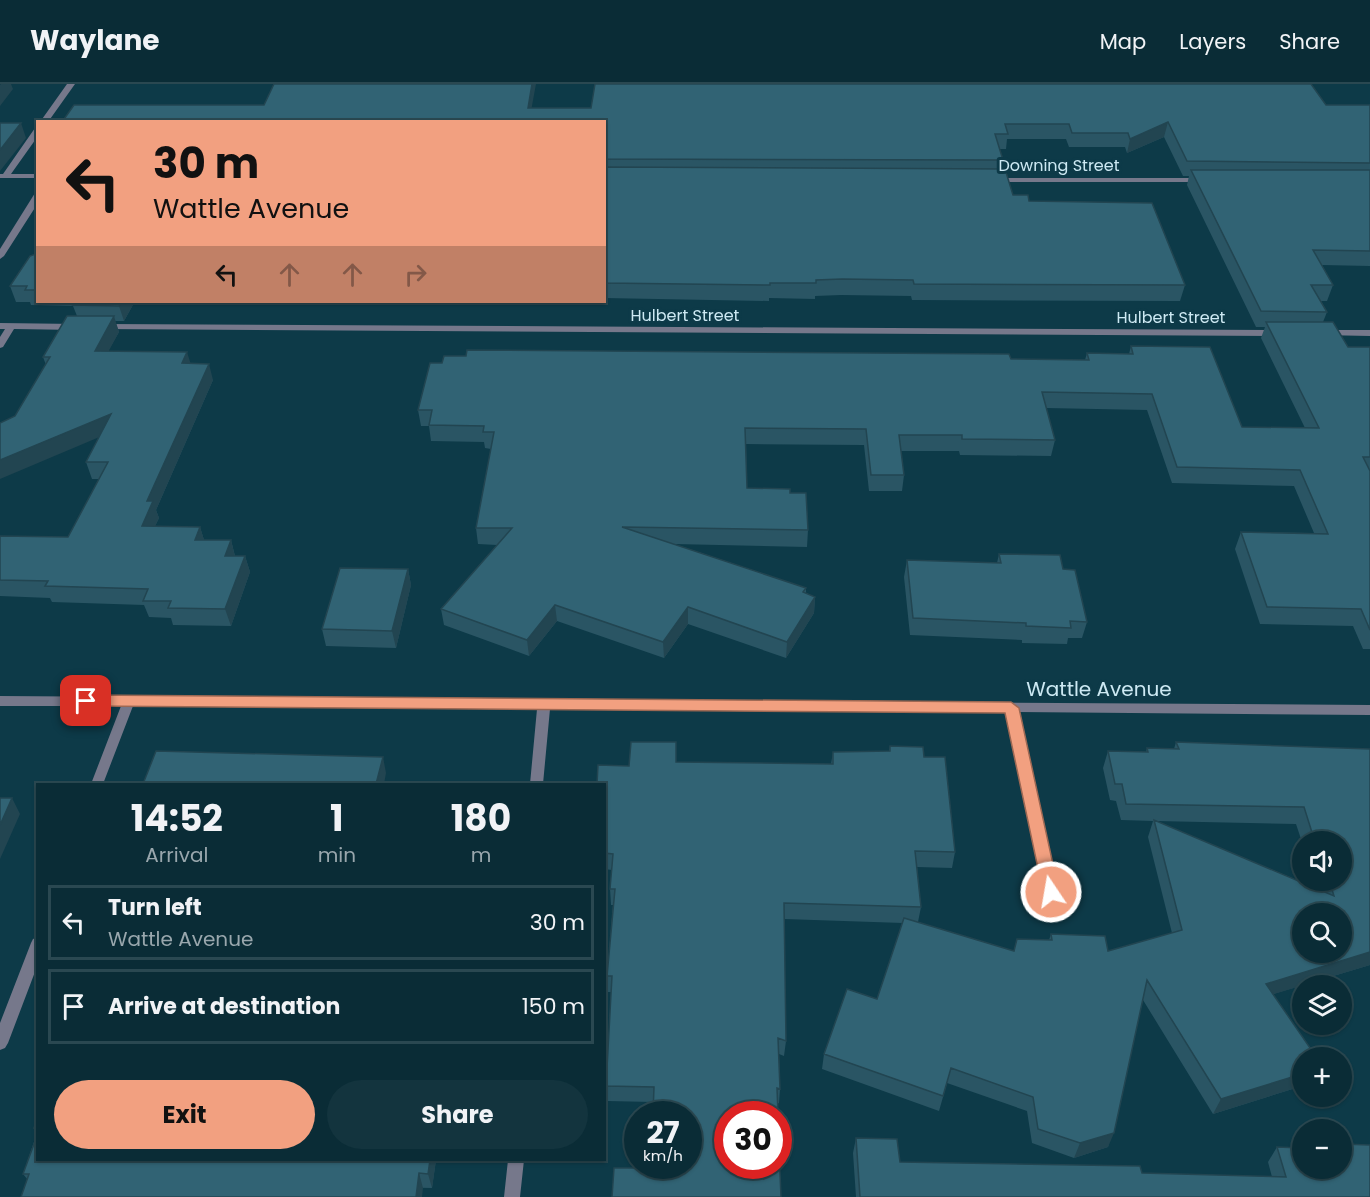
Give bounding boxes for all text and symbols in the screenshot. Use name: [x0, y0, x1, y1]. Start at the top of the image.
text: Waylane: [30, 21, 160, 60]
text: Map: [1100, 27, 1146, 56]
text: Layers: [1179, 27, 1246, 56]
text: Share: [1279, 27, 1340, 56]
text: 30 m: [153, 134, 259, 193]
icon: left: [54, 144, 132, 222]
street label: Downing Street: [998, 154, 1120, 177]
text: Wattle Avenue: [153, 190, 349, 227]
icon: left: [210, 258, 243, 291]
icon: ahead: [273, 258, 306, 291]
icon: ahead: [336, 258, 369, 291]
icon: right: [399, 258, 432, 291]
street label: Hulbert Street: [631, 304, 740, 327]
street label: Hulbert Street: [1117, 306, 1226, 329]
pin: [60, 675, 111, 726]
street label: Wattle Avenue: [1026, 675, 1172, 703]
icon: arrive: [69, 684, 102, 717]
text: 14:52: [131, 793, 223, 844]
text: 1: [330, 793, 344, 844]
text: 180: [451, 793, 511, 844]
map controls: [1292, 831, 1352, 1179]
button: sound: [1292, 831, 1352, 891]
text: Arrival: [145, 841, 208, 869]
text: min: [318, 841, 356, 869]
text: m: [471, 841, 491, 869]
position arrow: [1019, 860, 1083, 924]
text: Turn left: [108, 892, 202, 923]
button: search: [1292, 903, 1352, 963]
icon: left: [57, 906, 90, 939]
text: 30 m: [530, 907, 585, 938]
text: Wattle Avenue: [108, 925, 253, 953]
button: layers: [1292, 975, 1352, 1035]
icon: arrive: [57, 990, 90, 1023]
text: Arrive at destination: [108, 991, 340, 1022]
text: 150 m: [522, 991, 585, 1022]
button: +: [1292, 1047, 1352, 1107]
button: Exit: [54, 1080, 315, 1149]
button: Share: [327, 1080, 588, 1149]
speed limit sign: 30: [714, 1101, 792, 1179]
text: 27: [646, 1111, 680, 1154]
button: −: [1292, 1119, 1352, 1179]
text: km/h: [643, 1145, 683, 1166]

